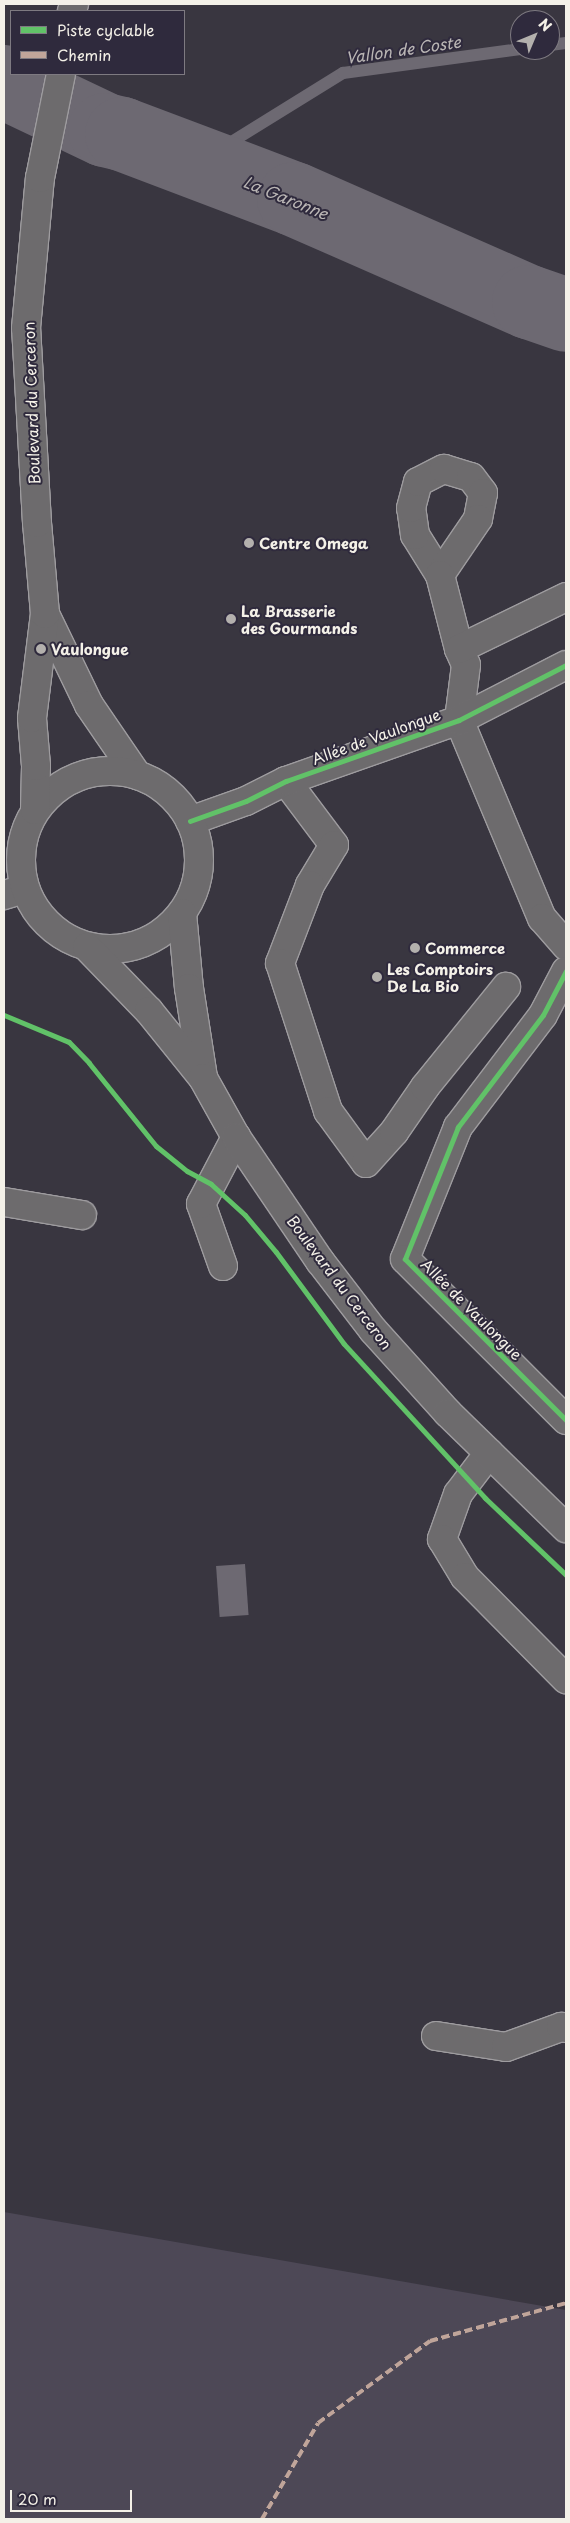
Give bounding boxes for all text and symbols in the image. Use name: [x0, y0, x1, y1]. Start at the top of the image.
legend: [10, 10, 185, 75]
north arrow: [510, 10, 560, 60]
text: N: [534, 13, 557, 36]
text: Piste cyclable: [57, 18, 154, 41]
water label: Vallon de Coste: [343, 31, 463, 67]
text: Chemin: [57, 43, 111, 66]
water label: La Garonne: [241, 171, 331, 223]
street label: Boulevard du Cerceron: [19, 320, 43, 486]
place label: Centre Omega: [259, 534, 368, 552]
marker: Centre Omega: [243, 537, 255, 549]
place label: La Brasserie des Gourmands: [241, 601, 358, 636]
marker: La Brasserie des Gourmands: [225, 613, 237, 625]
place label: Vaulongue: [51, 640, 129, 658]
marker: Vaulongue: [35, 643, 47, 655]
street label: Allée de Vaulongue: [309, 704, 443, 768]
place label: Commerce: [425, 939, 505, 957]
marker: Commerce: [409, 942, 421, 954]
place label: Les Comptoirs De La Bio: [387, 959, 495, 994]
marker: Les Comptoirs De La Bio: [371, 971, 383, 983]
street label: Boulevard du Cerceron: [283, 1211, 397, 1353]
street label: Allée de Vaulongue: [417, 1254, 527, 1364]
scale bar: [12, 2480, 135, 2512]
text: 20 m: [18, 2487, 57, 2510]

